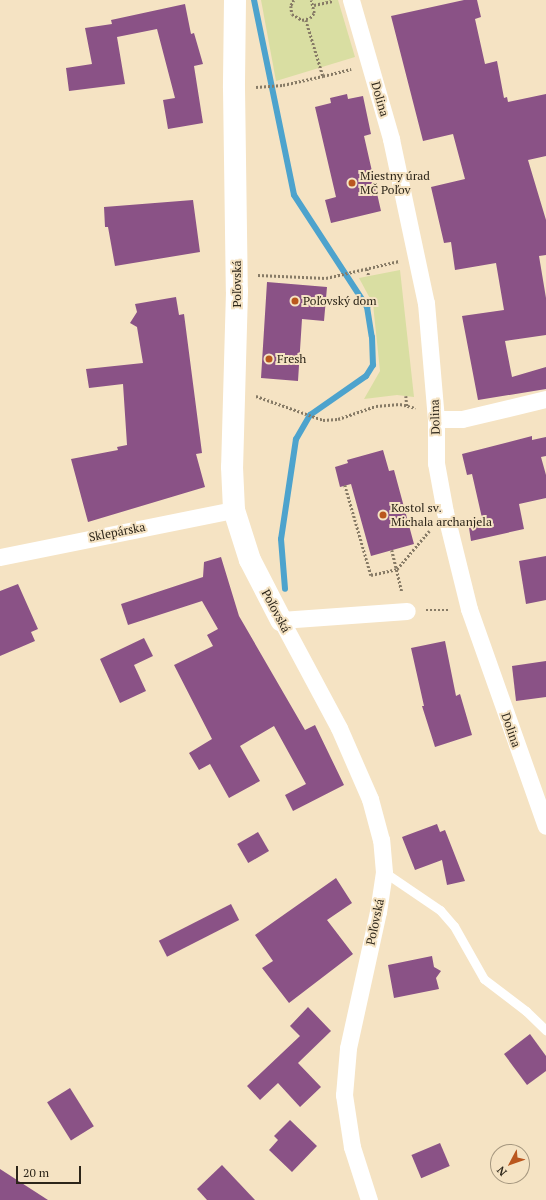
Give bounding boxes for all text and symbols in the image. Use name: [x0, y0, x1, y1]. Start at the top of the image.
street label: Dolina: [368, 80, 392, 118]
place label: Miestny úrad MČ Poľov: [360, 169, 430, 197]
marker: Miestny úrad MČ Poľov: [347, 178, 357, 188]
street label: Poľovská: [230, 261, 244, 307]
place label: Poľovský dom: [303, 294, 377, 308]
marker: Poľovský dom: [290, 296, 300, 306]
place label: Fresh: [277, 352, 306, 366]
marker: Fresh: [264, 354, 274, 364]
street label: Dolina: [427, 399, 443, 435]
place label: Kostol sv. Michala archanjela: [391, 501, 492, 529]
marker: Kostol sv. Michala archanjela: [378, 510, 388, 520]
street label: Sklepárska: [88, 519, 146, 545]
street label: Poľovská: [259, 587, 293, 635]
street label: Dolina: [498, 711, 524, 749]
street label: Poľovská: [363, 898, 387, 946]
north arrow: [490, 1144, 530, 1184]
scale bar: [18, 1158, 83, 1184]
text: N: [494, 1163, 510, 1179]
text: 20 m: [23, 1165, 49, 1180]

